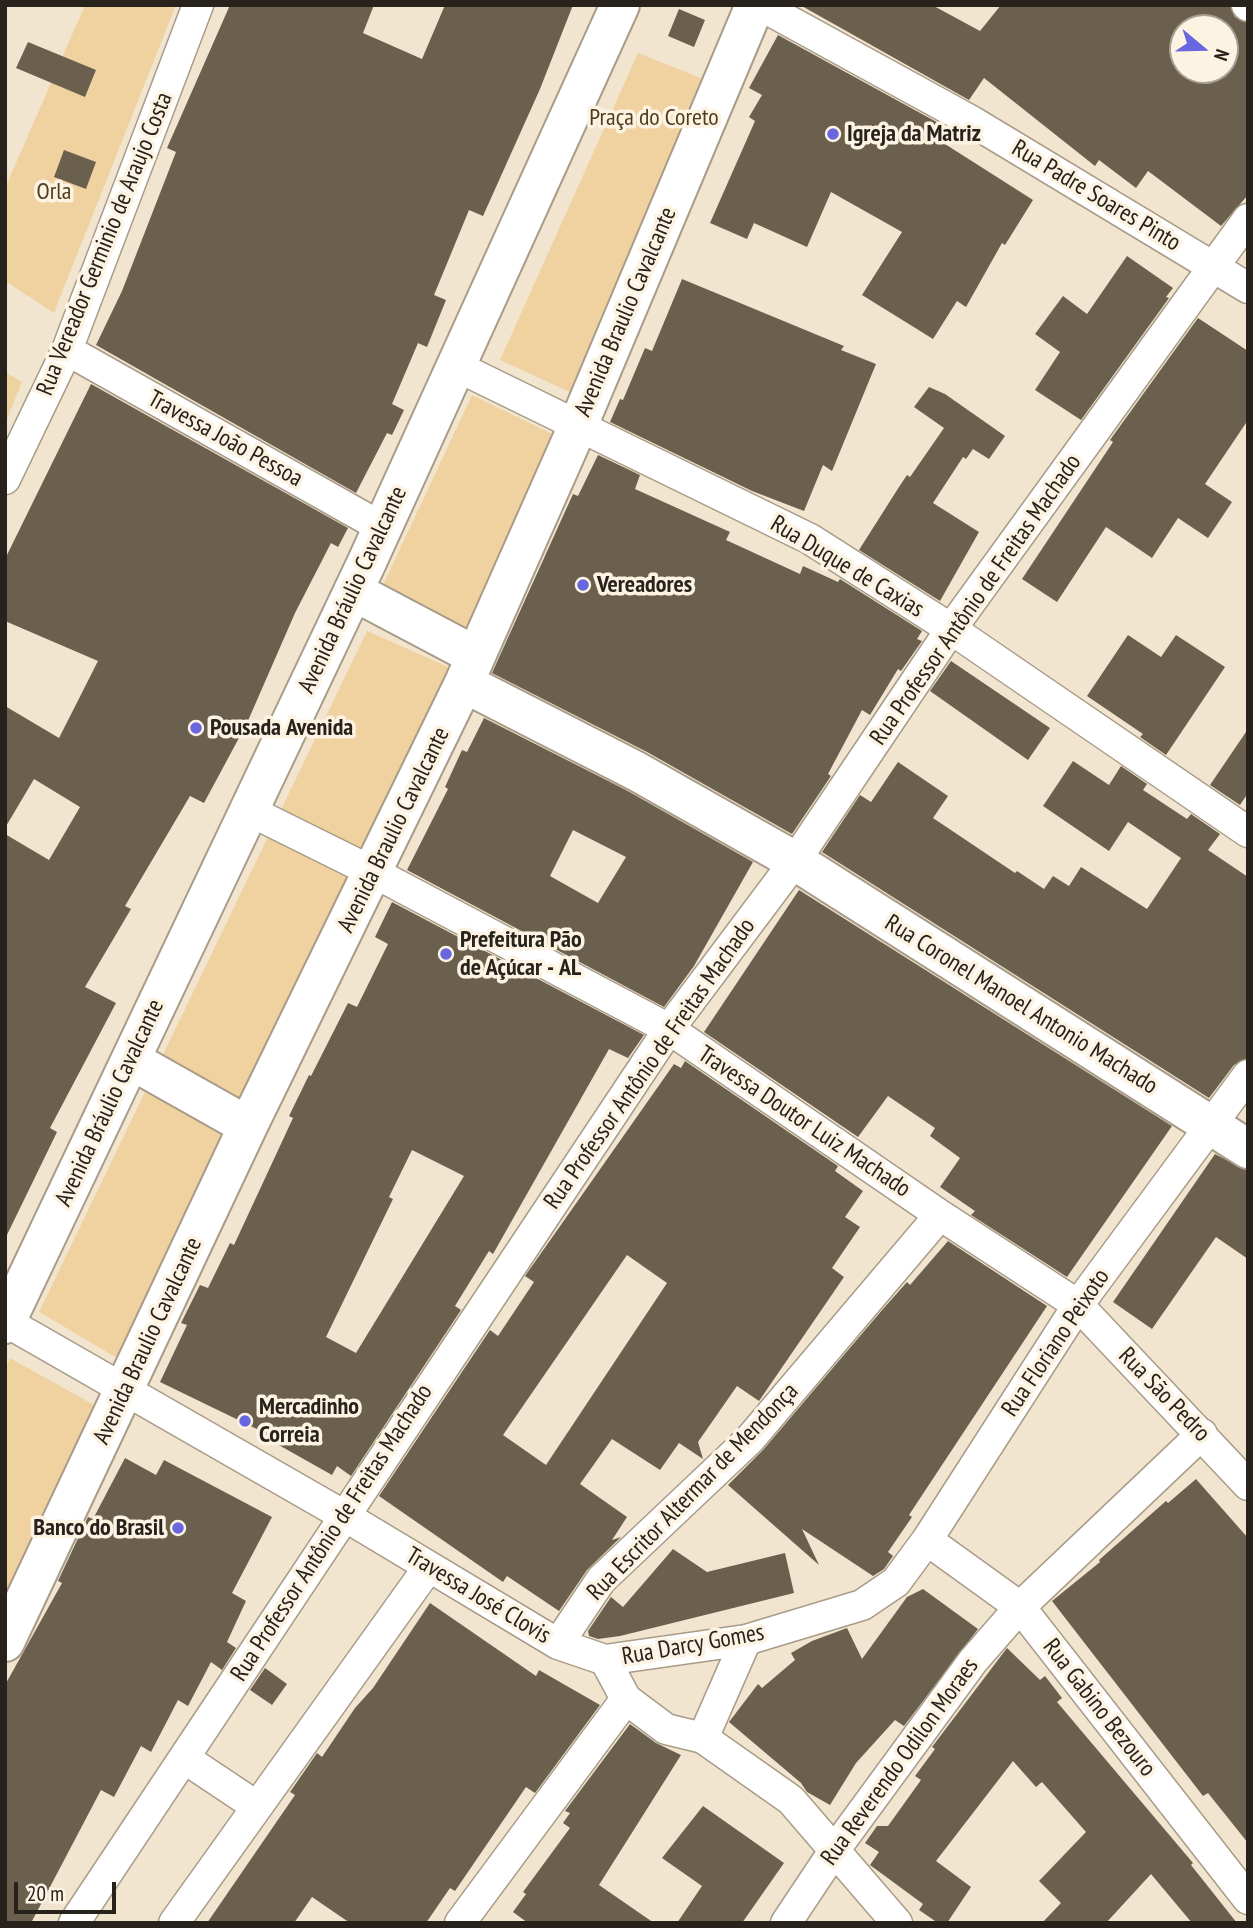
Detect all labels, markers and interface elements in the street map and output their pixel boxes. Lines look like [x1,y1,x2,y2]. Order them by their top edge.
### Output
north arrow [1169,14,1239,84]
text: N [1209,46,1235,64]
street label: Rua Vereador Germinio de Araujo Costa [31,88,179,400]
park label: Praça do Coreto [589,104,719,132]
place label: Igreja da Matriz [847,120,981,148]
marker: Igreja da Matriz [825,126,841,142]
street label: Rua Padre Soares Pinto [1006,134,1186,258]
park label: Orla [37,178,71,206]
street label: Avenida Braulio Cavalcante [569,203,683,421]
street label: Travessa João Pessoa [143,385,307,493]
street label: Rua Professor Antônio de Freitas Machado [864,449,1088,751]
street label: Avenida Bráulio Cavalcante [292,482,414,698]
street label: Rua Duque de Caxias [765,510,929,624]
place label: Vereadores [597,571,692,599]
marker: Vereadores [575,577,591,593]
place label: Pousada Avenida [210,714,353,742]
marker: Pousada Avenida [188,720,204,736]
street label: Avenida Braulio Cavalcante [332,723,456,937]
street label: Rua Coronel Manoel Antonio Machado [879,909,1163,1101]
street label: Rua Professor Antônio de Freitas Machado [538,913,762,1215]
place label: Prefeitura Pão de Açúcar - AL [460,926,582,982]
marker: Prefeitura Pão de Açúcar - AL [438,946,454,962]
street label: Avenida Bráulio Cavalcante [49,995,171,1211]
street label: Travessa Doutor Luiz Machado [692,1040,916,1204]
street label: Avenida Braulio Cavalcante [87,1233,209,1449]
street label: Rua Floriano Peixoto [996,1264,1116,1422]
street label: Rua São Pedro [1112,1342,1216,1448]
street label: Rua Escritor Altermar de Mendonça [582,1377,804,1607]
street label: Rua Professor Antônio de Freitas Machado [225,1379,439,1687]
place label: Mercadinho Correia [259,1393,359,1449]
marker: Mercadinho Correia [237,1413,253,1429]
place label: Banco do Brasil [33,1514,164,1542]
marker: Banco do Brasil [170,1520,186,1536]
street label: Travessa José Clovis [400,1542,556,1650]
street label: Rua Darcy Gomes [620,1618,766,1672]
street label: Rua Gabino Bezouro [1036,1633,1162,1783]
street label: Rua Reverendo Odilon Moraes [815,1653,985,1871]
scale bar [18,1868,119,1912]
text: 20 m [27,1880,64,1907]

